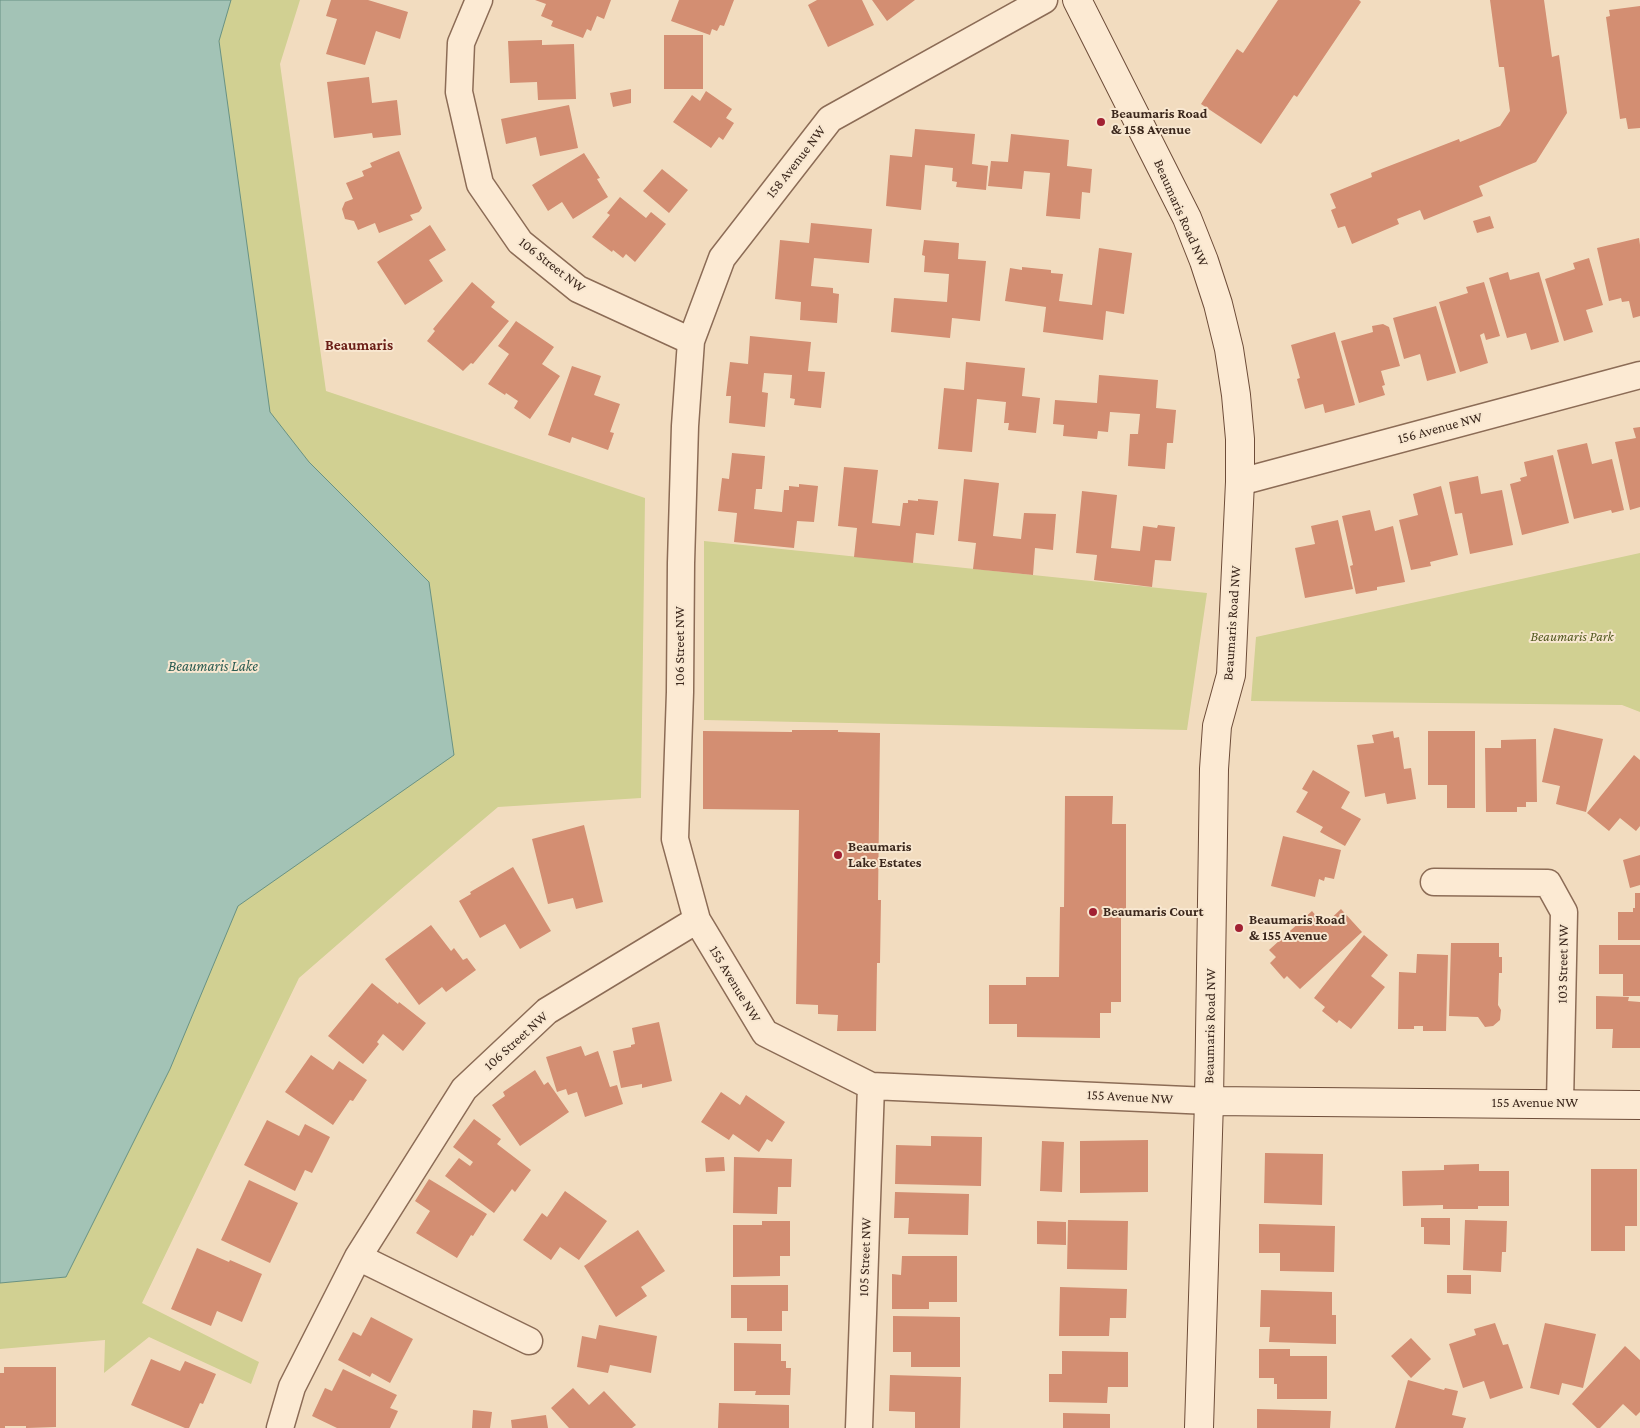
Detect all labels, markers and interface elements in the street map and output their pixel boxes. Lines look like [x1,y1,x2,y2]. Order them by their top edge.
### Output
place label: Beaumaris Road & 158 Avenue [1111,106,1207,138]
marker: Beaumaris Road & 158 Avenue [1095,116,1107,128]
street label: 158 Avenue NW [762,122,830,202]
street label: Beaumaris Road NW [1150,157,1212,269]
street label: 106 Street NW [515,234,589,296]
district label: Beaumaris [325,336,393,354]
street label: 156 Avenue NW [1396,409,1484,447]
street label: Beaumaris Road NW [1220,565,1244,681]
street label: 106 Street NW [672,606,688,686]
park label: Beaumaris Park [1530,629,1614,645]
water label: Beaumaris Lake [168,657,258,675]
place label: Beaumaris Lake Estates [848,839,922,872]
marker: Beaumaris Lake Estates [832,849,844,861]
place label: Beaumaris Court [1103,904,1204,920]
marker: Beaumaris Court [1087,906,1099,918]
place label: Beaumaris Road & 155 Avenue [1249,912,1345,944]
marker: Beaumaris Road & 155 Avenue [1233,922,1245,934]
street label: 103 Street NW [1554,924,1572,1004]
street label: 155 Avenue NW [706,943,764,1025]
street label: Beaumaris Road NW [1201,968,1219,1084]
street label: 106 Street NW [481,1008,551,1074]
street label: 155 Avenue NW [1086,1086,1174,1108]
street label: 155 Avenue NW [1492,1095,1578,1111]
street label: 105 Street NW [855,1217,875,1297]

